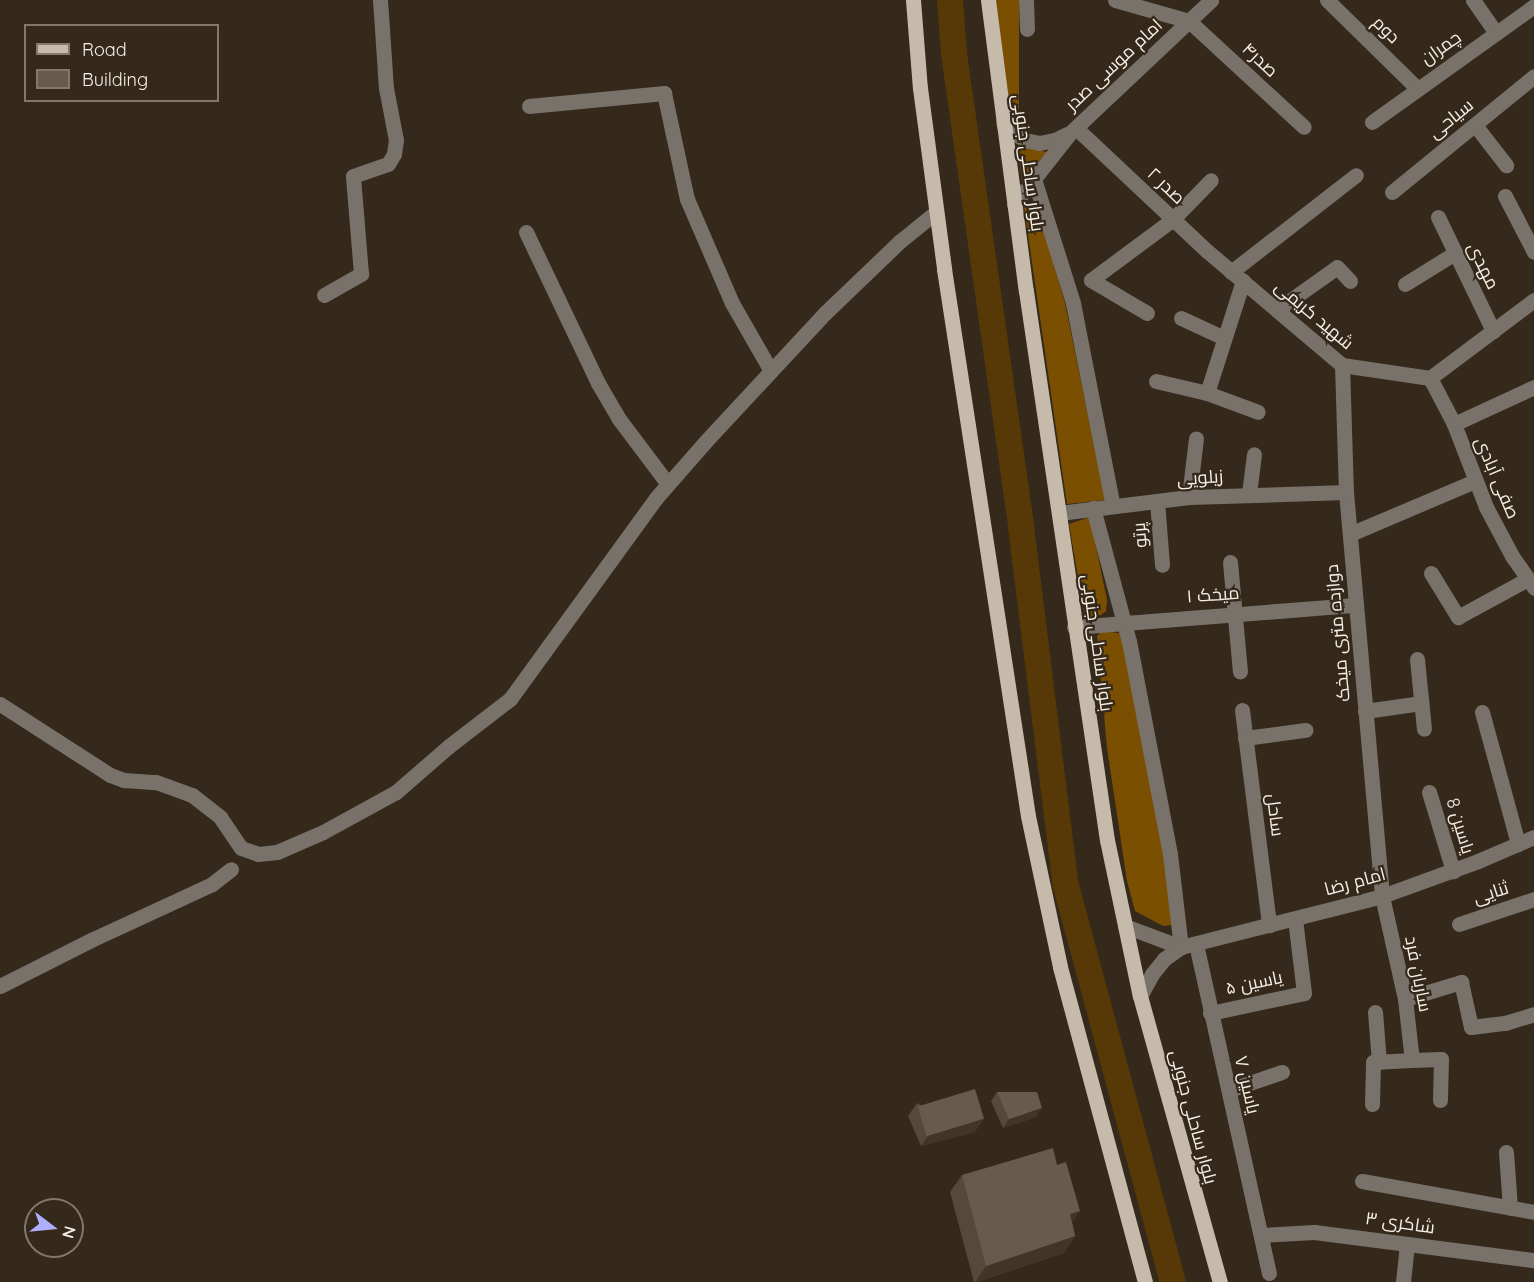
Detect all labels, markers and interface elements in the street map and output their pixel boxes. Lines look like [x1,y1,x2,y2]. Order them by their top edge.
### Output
street label: دوم [1368,12,1404,48]
street label: امام موسی صدر [1061,15,1167,115]
legend [24,24,219,102]
street label: چمران [1417,26,1465,70]
text: Road [82,38,127,61]
street label: صدر۴ [1238,38,1282,82]
text: Building [82,68,148,91]
street label: بلوار ساحلی جنوبی [1008,93,1048,233]
street label: سیاحی [1424,94,1478,144]
street label: صدر ۲ [1143,163,1189,209]
street label: مهدی [1463,239,1503,293]
street label: شهید کریمی [1270,276,1358,354]
street label: صفی آبادی [1470,434,1524,522]
street label: زیلویی [1176,466,1224,490]
street label: پرتو [1128,521,1152,549]
street label: دوازده متری میخک [1321,563,1355,703]
street label: بلوار ساحلی جنوبی [1077,573,1117,713]
street label: میخک ۱ [1186,582,1240,608]
street label: ساحل [1262,792,1288,838]
street label: یاسین 8 [1441,795,1479,857]
street label: امام رضا [1322,863,1388,901]
street label: ثنایی [1470,877,1512,909]
street label: ساربان فرد [1400,934,1436,1014]
street label: یاسین ۵ [1224,966,1284,1000]
street label: بلوار ساحلی جنوبی [1165,1047,1221,1187]
street label: یاسین ۷ [1230,1054,1264,1116]
north arrow [24,1198,84,1258]
street label: شاکری ۳ [1364,1207,1436,1239]
text: N [58,1224,81,1241]

